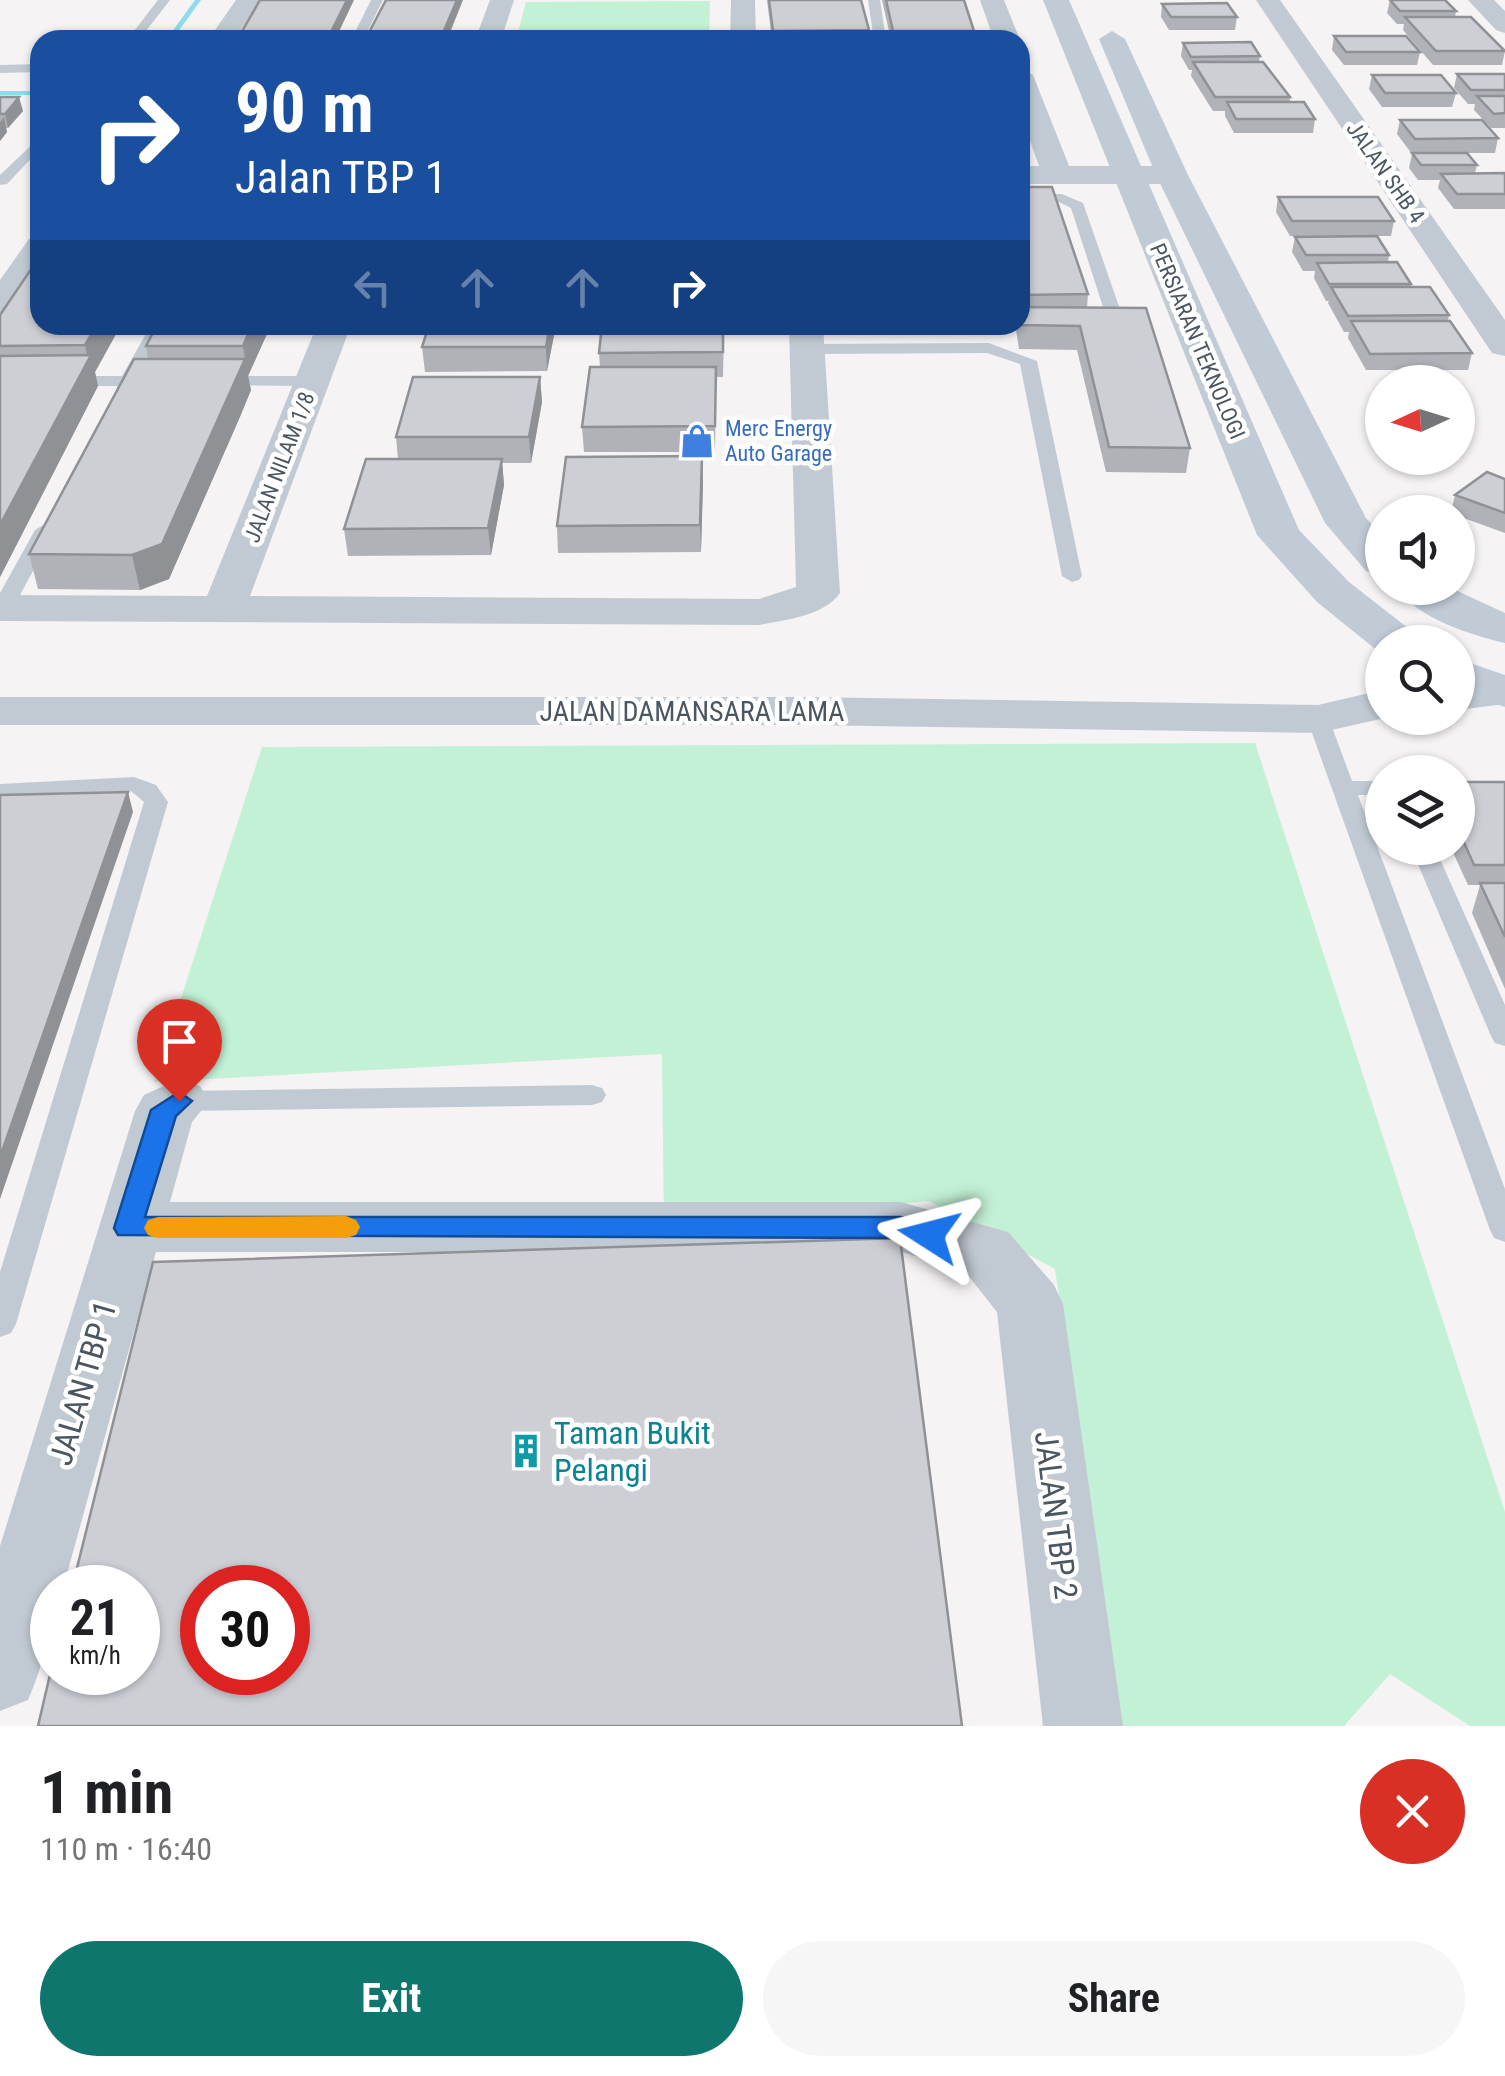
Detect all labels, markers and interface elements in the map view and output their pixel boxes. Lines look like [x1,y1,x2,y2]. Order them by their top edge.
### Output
text: 90 m [235,67,374,149]
icon: right [70,70,200,200]
street label: JALAN SHB 4 [1341,117,1430,228]
text: Jalan TBP 1 [235,151,447,204]
street label: PERSIARAN TEKNOLOGI [1145,240,1250,443]
icon: left [345,260,400,315]
icon: ahead [450,260,505,315]
icon: ahead [555,260,610,315]
icon: right [660,260,715,315]
north arrow [1365,365,1475,475]
map controls [1365,365,1475,865]
street label: JALAN NILAM 1/8 [239,388,320,546]
place label: Merc Energy Auto Garage [725,416,832,466]
shop icon: Merc Energy Auto Garage [678,422,716,460]
button: sound [1365,495,1475,605]
button: search [1365,625,1475,735]
street label: JALAN DAMANSARA LAMA [540,695,844,728]
button: layers [1365,755,1475,865]
pin [137,999,222,1102]
icon: arrive [152,1014,207,1069]
position arrow [877,1183,981,1287]
street label: JALAN TBP 1 [41,1296,125,1470]
place label: Taman Bukit Pelangi [554,1414,711,1489]
street label: JALAN TBP 2 [1027,1429,1085,1601]
building icon: Taman Bukit Pelangi [507,1432,545,1470]
speed limit sign: 30 [180,1565,310,1695]
text: 21 [70,1589,120,1647]
text: km/h [69,1641,121,1670]
text: 1 min [40,1757,173,1828]
button: close [1360,1759,1465,1864]
text: 110 m · 16:40 [40,1830,212,1868]
button: Exit [40,1941,743,2056]
button: Share [763,1941,1465,2056]

